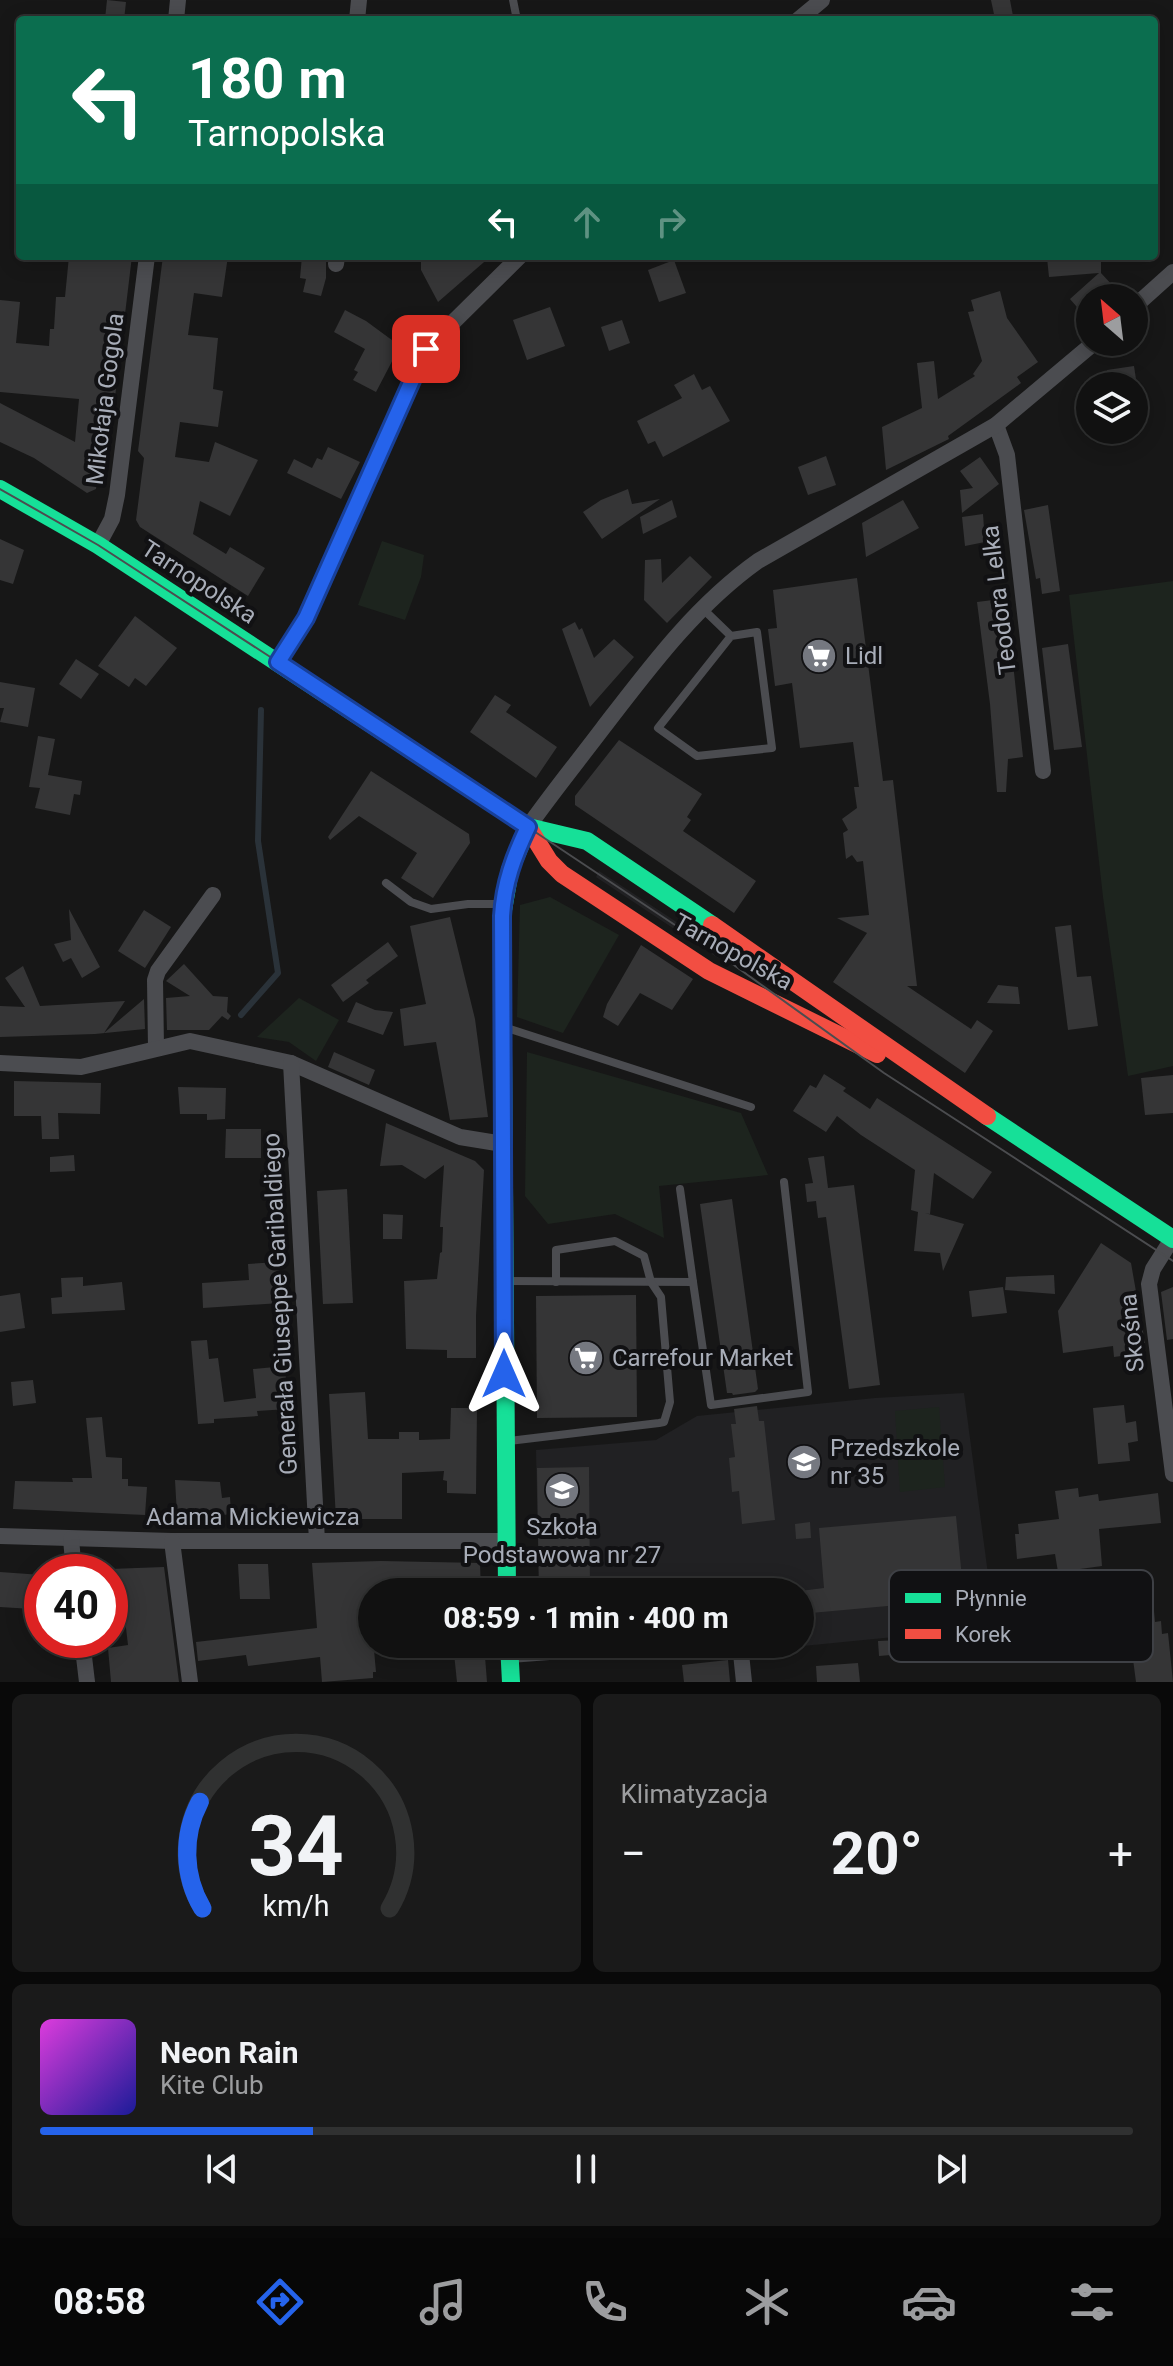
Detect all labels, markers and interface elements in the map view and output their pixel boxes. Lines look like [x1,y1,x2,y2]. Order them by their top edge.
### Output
text: 180 m [188,46,347,112]
icon: left [56,48,160,152]
text: Tarnopolska [188,113,386,155]
icon: left [481,200,525,244]
icon: ahead [565,200,609,244]
icon: right [649,200,693,244]
north arrow [1076,284,1148,356]
map controls [1076,284,1148,444]
street label: Mikołaja Gogola [81,311,129,487]
pin [392,315,460,383]
icon: arrive [404,327,448,371]
button: layers [1076,372,1148,444]
street label: Teodora Lelka [976,524,1022,676]
street label: Tarnopolska [136,534,262,630]
supermarket icon: Lidl [800,637,838,675]
place label: Lidl [845,642,883,670]
street label: Tarnopolska [669,908,797,996]
street label: Generała Giuseppe Garibaldiego [257,1132,303,1476]
street label: Skośna [1114,1292,1150,1374]
position arrow [462,1332,546,1416]
supermarket icon: Carrefour Market [567,1339,605,1377]
place label: Carrefour Market [612,1344,794,1372]
place label: Przedszkole nr 35 [830,1434,960,1490]
school or university icon: Przedszkole nr 35 [785,1443,823,1481]
school or university icon: Szkoła Podstawowa nr 27 [543,1471,581,1509]
street label: Adama Mickiewicza [146,1503,360,1531]
place label: Szkoła Podstawowa nr 27 [463,1513,661,1569]
speed limit sign: 40 [24,1554,128,1658]
legend [889,1570,1153,1662]
text: Płynnie [955,1586,1027,1611]
text: 08:59 · 1 min · 400 m [443,1600,729,1635]
text: Korek [955,1622,1012,1647]
text: Klimatyzacja [621,1779,768,1809]
text: 34 [249,1798,344,1895]
text: 20° [831,1818,923,1889]
text: − [621,1828,646,1880]
text: + [1108,1828,1133,1880]
text: km/h [263,1889,330,1923]
text: Neon Rain [160,2035,299,2070]
text: Kite Club [160,2070,264,2100]
icon: previous [200,2147,244,2191]
icon: pause [564,2147,608,2191]
icon: next [929,2147,973,2191]
icon: directions [252,2274,308,2330]
icon: music [415,2274,471,2330]
icon: phone [577,2274,633,2330]
icon: climate [739,2274,795,2330]
icon: car [901,2274,957,2330]
icon: filters [1064,2274,1120,2330]
text: 08:58 [53,2281,146,2323]

